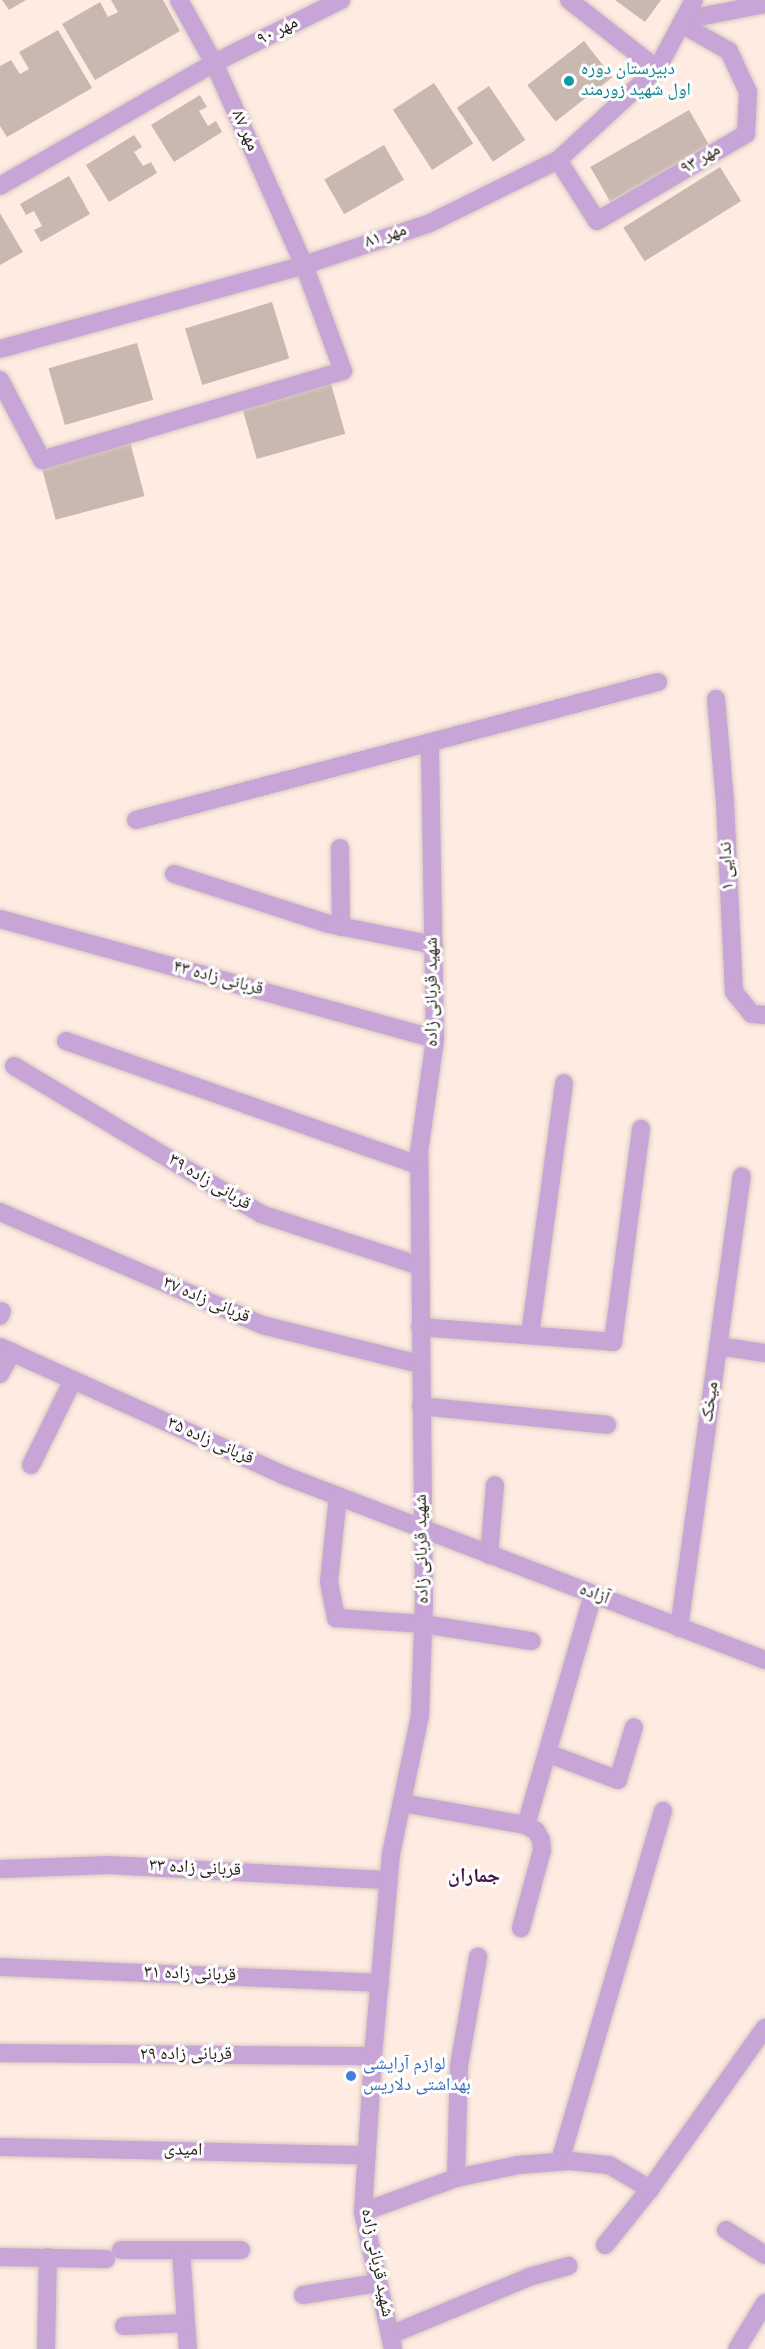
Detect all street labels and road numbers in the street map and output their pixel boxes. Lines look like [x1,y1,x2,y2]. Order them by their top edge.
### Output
street label: مهر ۹۰ [254,13,302,51]
street label: مهر ۸۷ [225,107,263,155]
street label: مهر ۹۳ [677,140,725,180]
street label: مهر ۸۱ [362,220,410,254]
street label: ندایی ۱ [716,841,740,891]
street label: شهید قربانی زاده [422,937,444,1047]
street label: قربانی زاده ۴۳ [171,957,265,1001]
street label: قربانی زاده ۳۹ [164,1150,254,1216]
street label: قربانی زاده ۳۷ [159,1273,253,1329]
street label: میخک [697,1380,725,1424]
street label: قربانی زاده ۳۵ [163,1413,257,1471]
street label: شهید قربانی زاده [411,1494,435,1604]
street label: آزاده [576,1579,612,1611]
street label: قربانی زاده ۳۳ [148,1856,242,1882]
street label: قربانی زاده ۳۱ [143,1963,237,1987]
street label: قربانی زاده ۲۹ [140,2044,232,2066]
street label: امیدی [164,2140,202,2162]
street label: شهید قربانی زاده [355,2207,397,2319]

